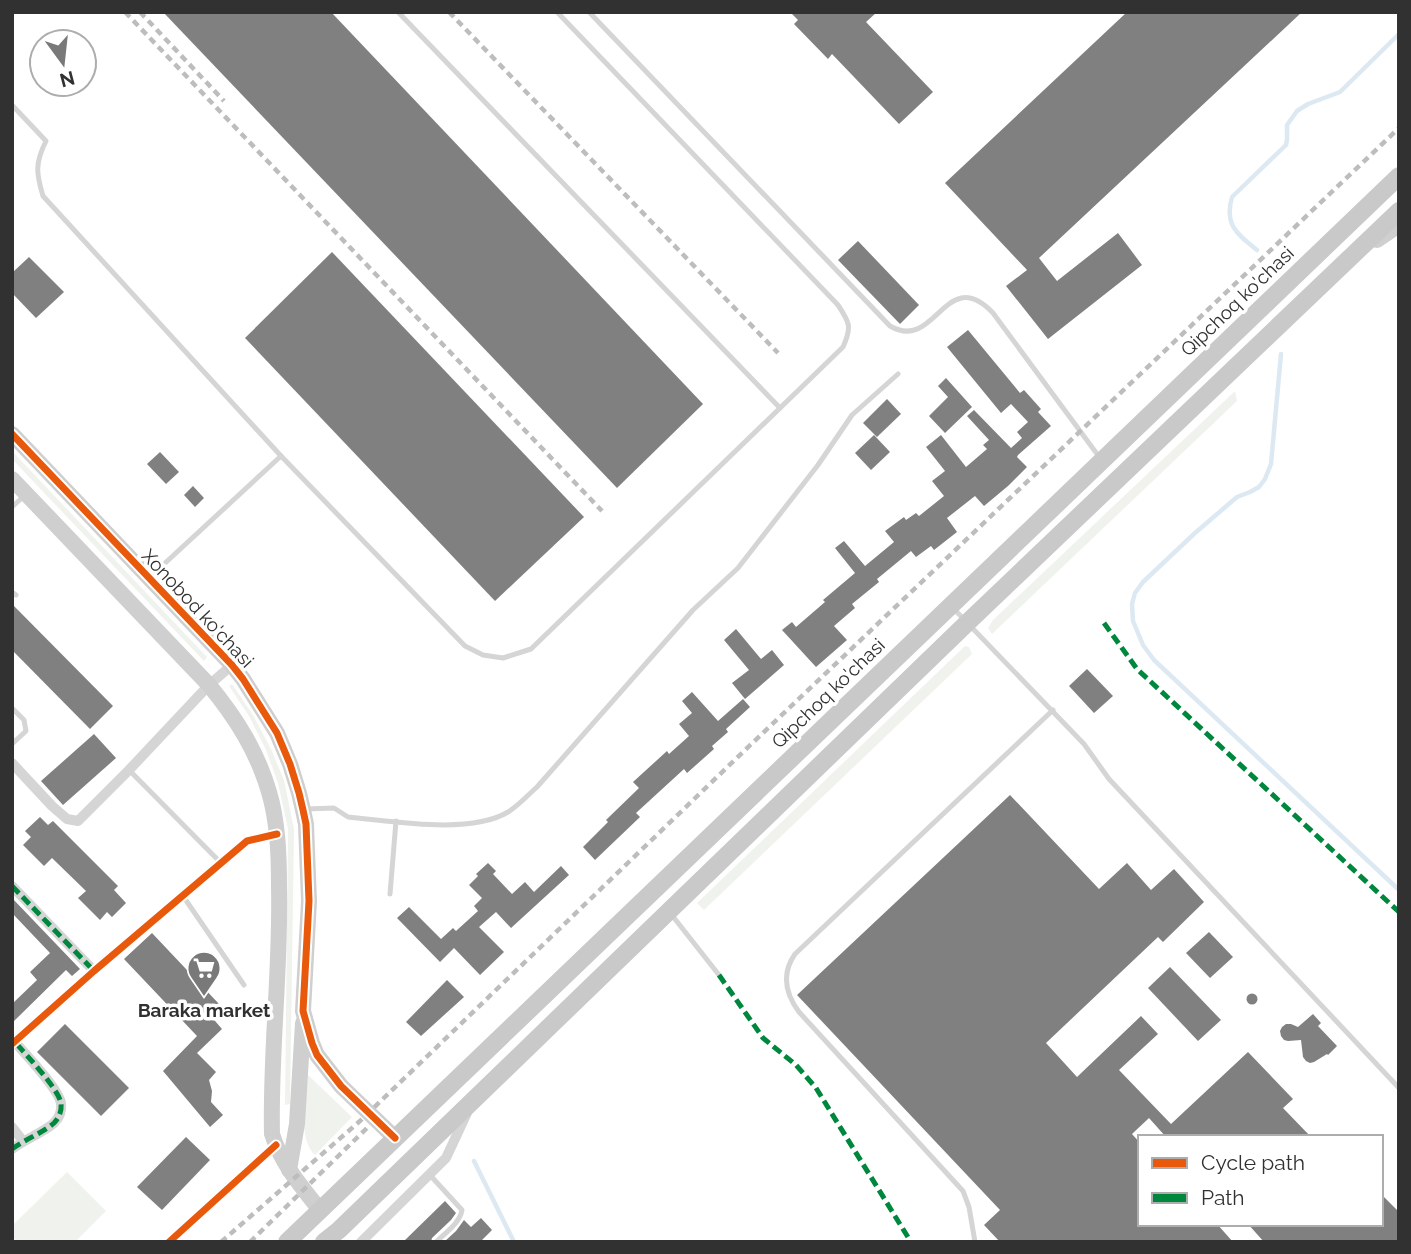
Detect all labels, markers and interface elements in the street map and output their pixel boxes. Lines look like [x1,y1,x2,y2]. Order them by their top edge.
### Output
north arrow [28,28,98,98]
text: N [58,67,77,92]
street label: Qipchoq ko'chasi [1176,242,1298,360]
street label: Xonobod ko'chasi [138,544,258,672]
street label: Qipchoq ko'chasi [767,634,889,752]
supermarket icon: Baraka market [185,949,223,998]
place label: Baraka market [138,999,271,1021]
legend [1138,1135,1383,1226]
text: Cycle path [1201,1150,1305,1175]
text: Path [1201,1185,1245,1210]

